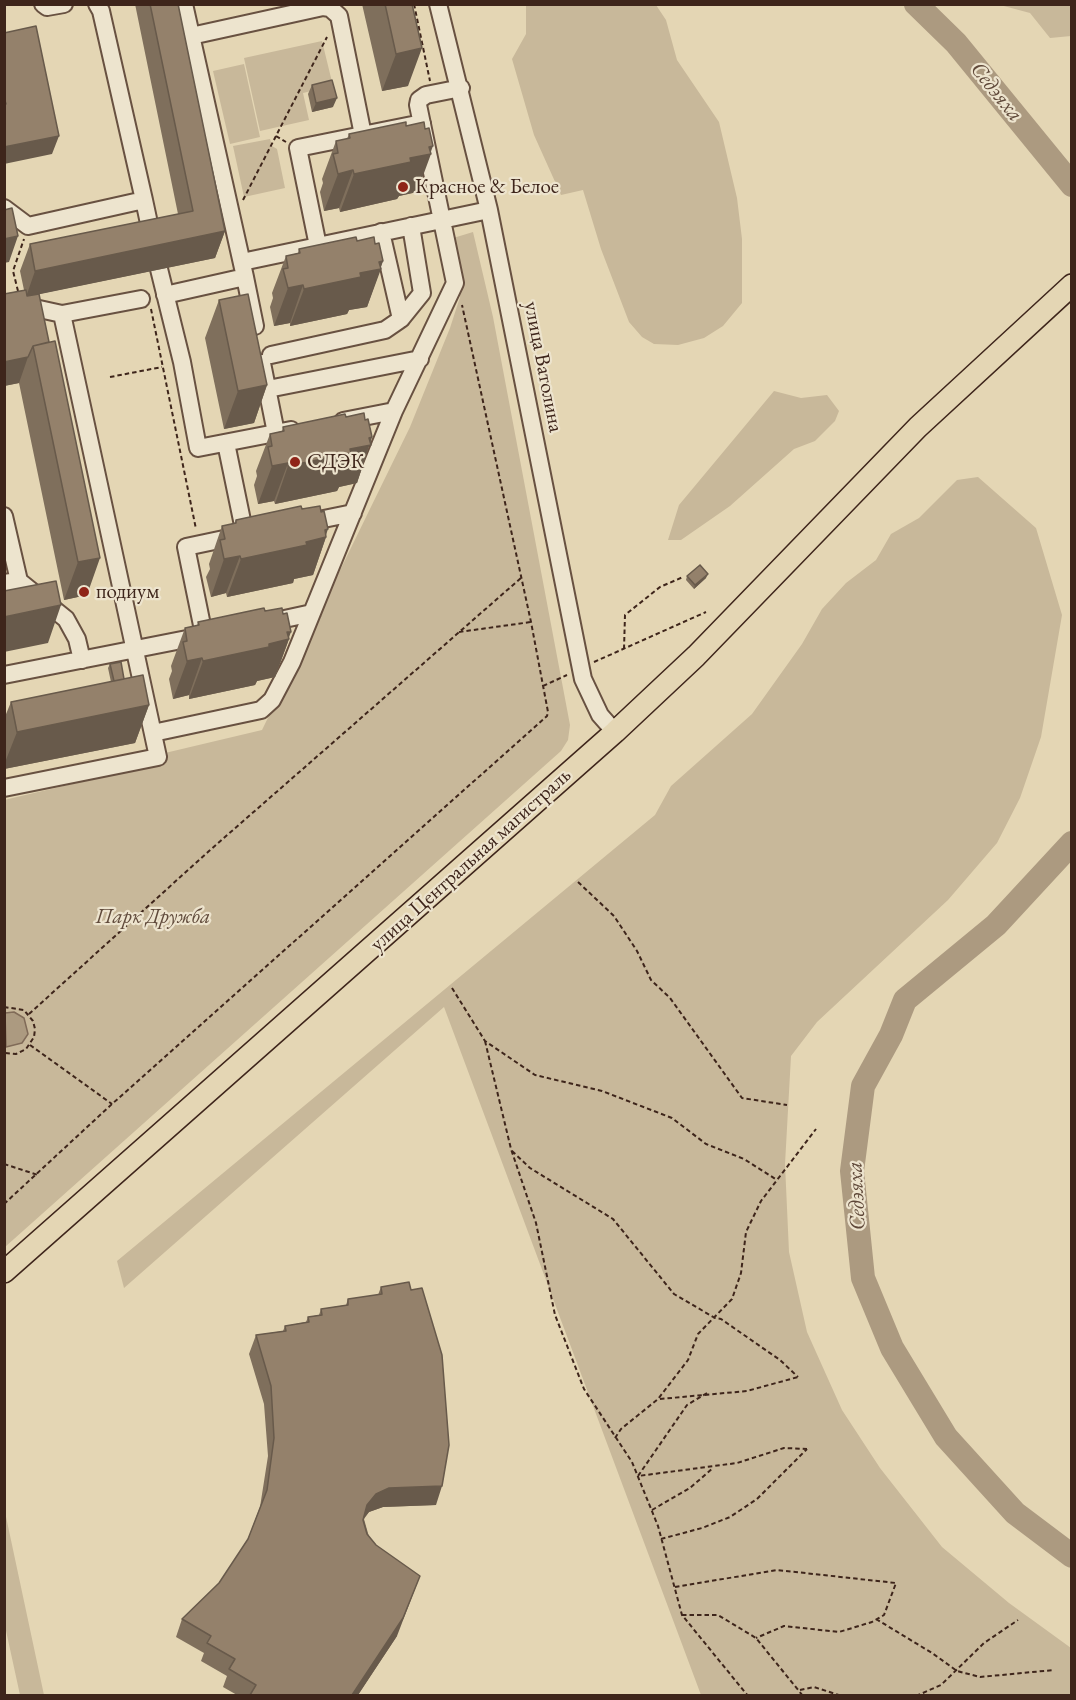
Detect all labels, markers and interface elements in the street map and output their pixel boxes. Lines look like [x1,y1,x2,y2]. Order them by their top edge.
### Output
water label: Седэяха [964,57,1028,127]
place label: Красное & Белое [415,174,559,200]
marker: Красное & Белое [396,180,410,194]
street label: улица Ватолина [518,299,568,435]
place label: СДЭК [307,449,364,475]
marker: СДЭК [288,455,302,469]
place label: подиум [96,579,159,605]
marker: подиум [77,585,91,599]
street label: улица Центральная магистраль [365,763,577,957]
park label: Парк Дружба [96,904,210,930]
water label: Седэяха [842,1161,872,1231]

